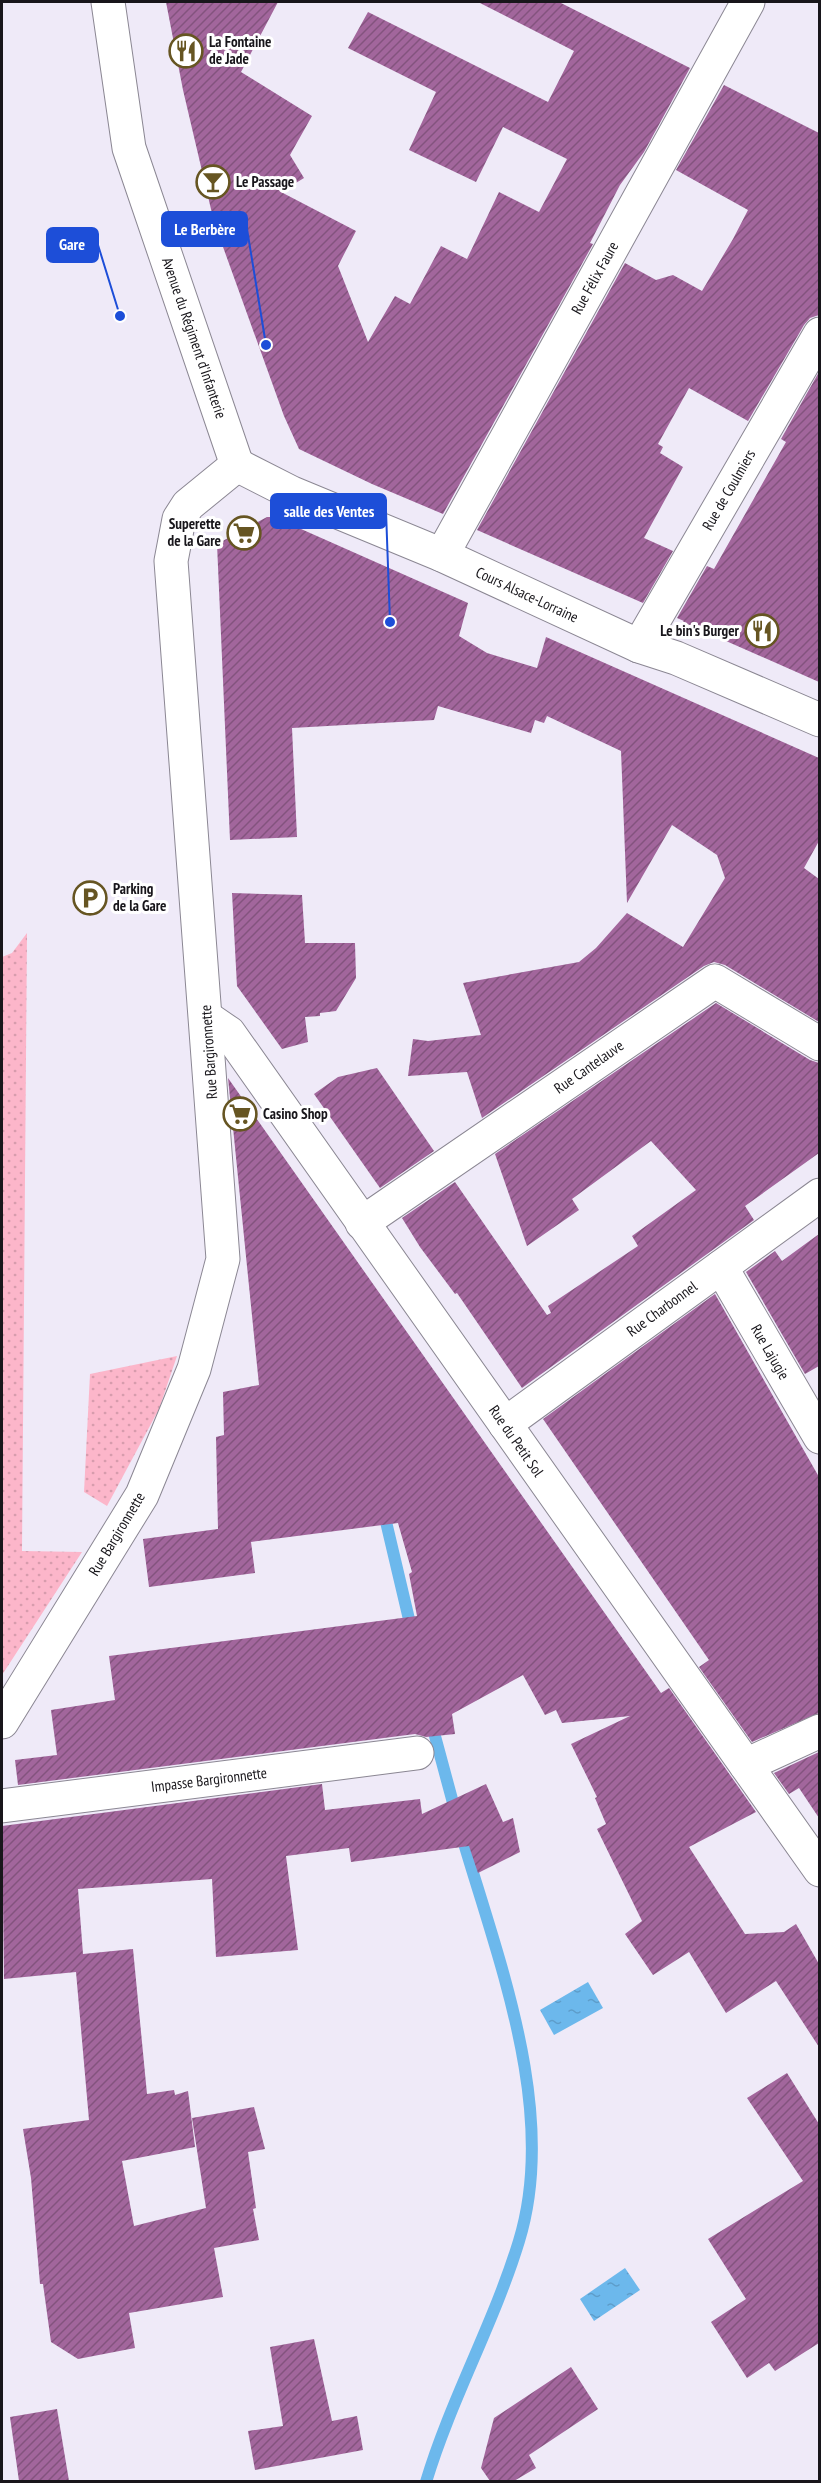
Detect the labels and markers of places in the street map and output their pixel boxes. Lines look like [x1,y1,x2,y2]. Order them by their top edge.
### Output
place label: La Fontaine de Jade [209,32,271,68]
restaurant icon: La Fontaine de Jade [168,33,204,69]
bar icon: Le Passage [195,164,231,200]
place label: Le Passage [236,172,294,191]
callout: Le Berbère [162,212,247,246]
callout: Gare [47,228,98,262]
callout: salle des Ventes [271,494,386,528]
place label: Superette de la Gare [168,514,221,550]
supermarket icon: Superette de la Gare [226,515,262,551]
restaurant icon: Le bin's Burger [744,613,780,649]
place label: Le bin's Burger [660,621,740,640]
place label: Parking de la Gare [113,879,166,915]
parking icon: Parking de la Gare [72,880,108,916]
supermarket icon: Casino Shop [222,1096,258,1132]
place label: Casino Shop [263,1104,328,1123]

